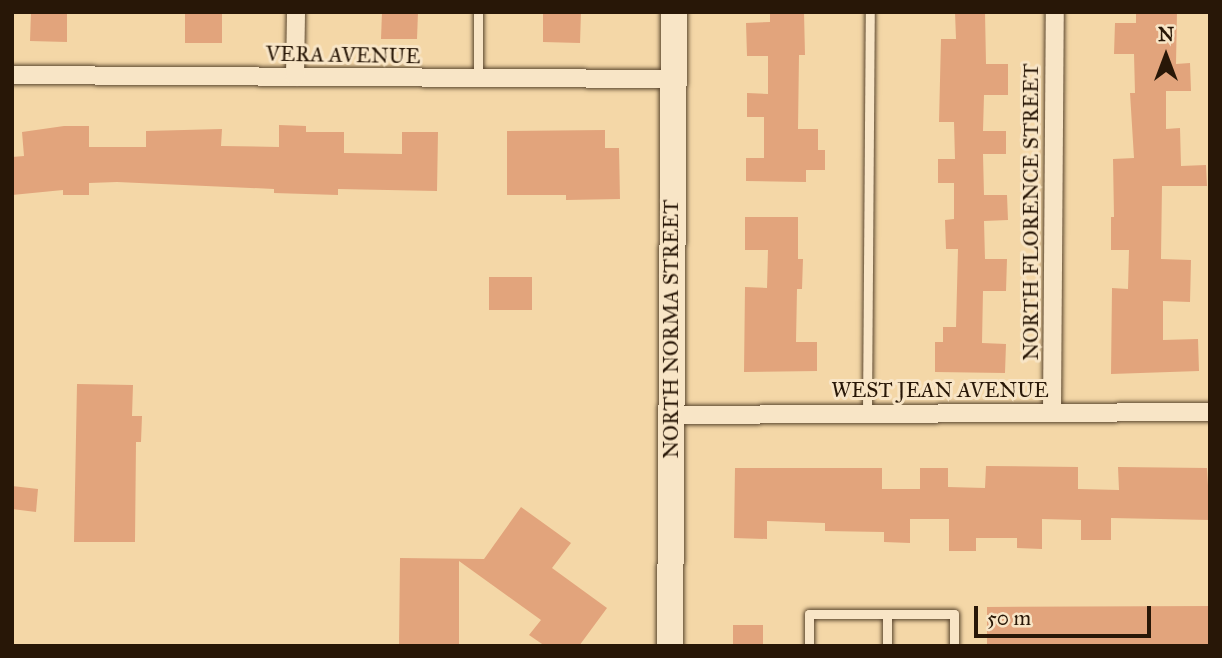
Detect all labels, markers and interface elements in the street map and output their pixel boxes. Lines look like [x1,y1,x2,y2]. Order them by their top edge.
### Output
north arrow [1131,21,1201,91]
text: N [1158,23,1174,46]
street label: VERA AVENUE [265,41,421,69]
street label: NORTH FLORENCE STREET [1018,63,1044,361]
street label: NORTH NORMA STREET [658,199,684,459]
street label: WEST JEAN AVENUE [831,377,1049,403]
scale bar [977,592,1154,636]
text: 50 m [987,605,1031,631]

